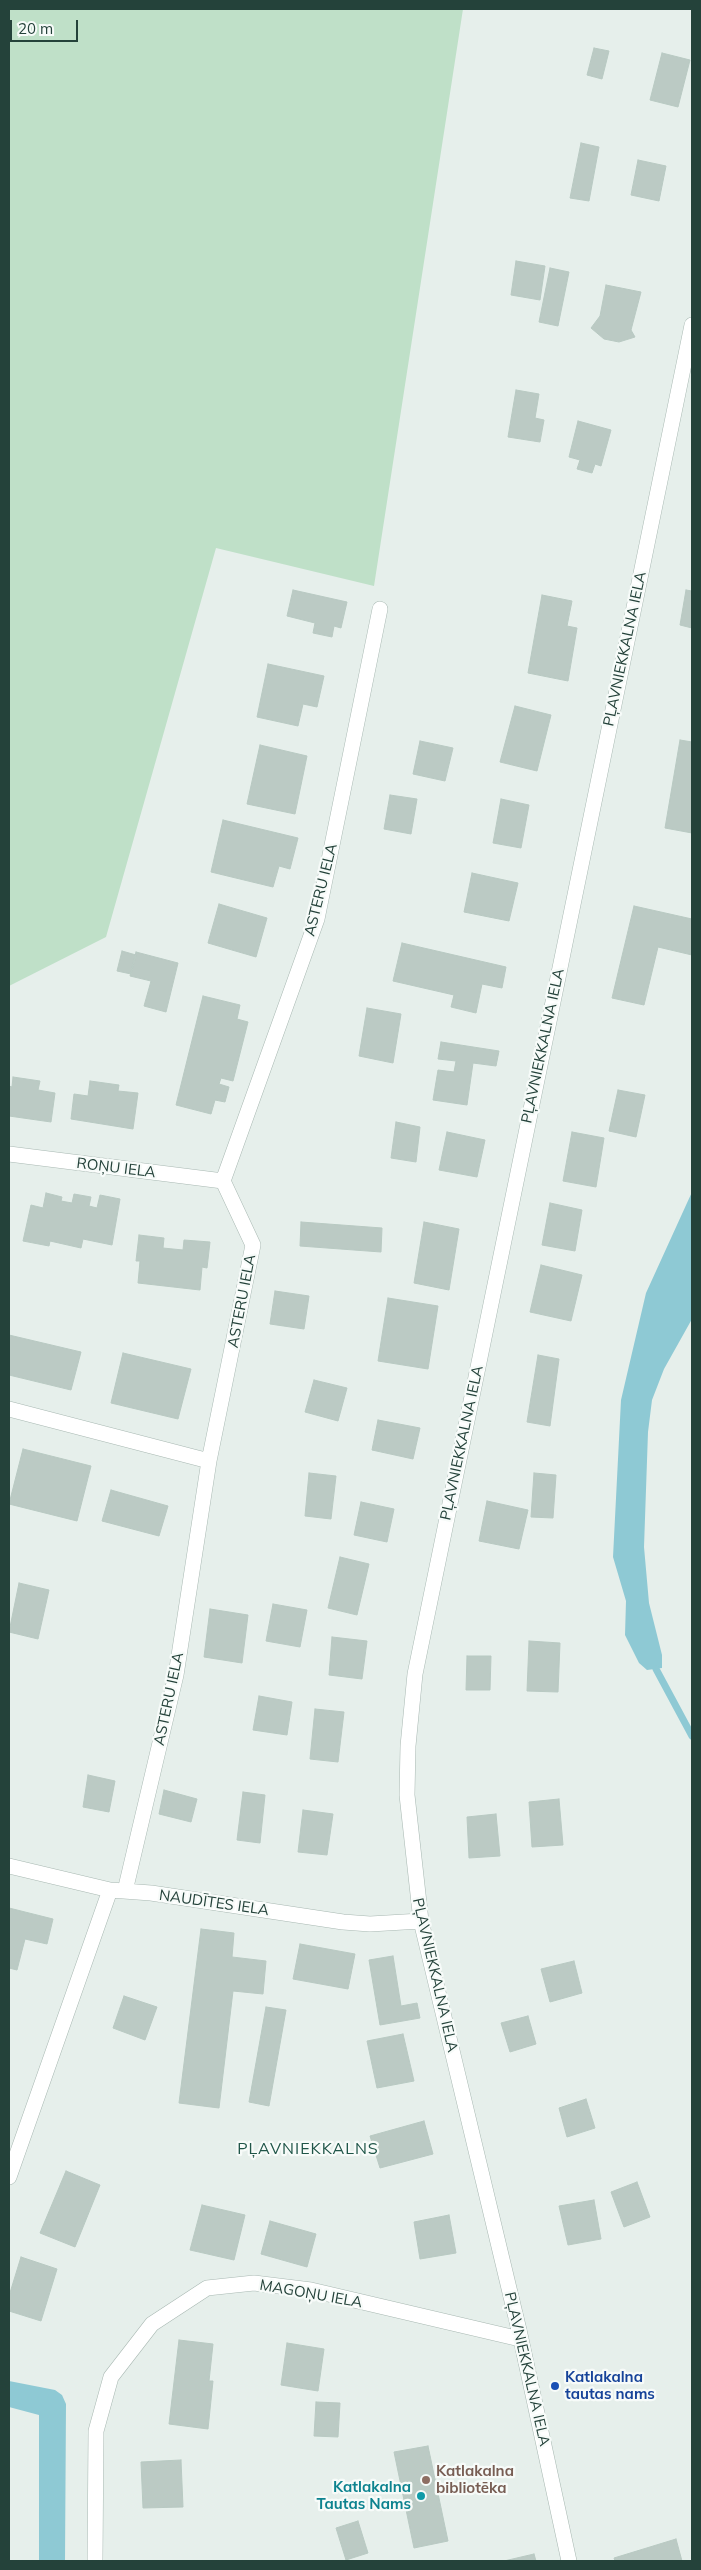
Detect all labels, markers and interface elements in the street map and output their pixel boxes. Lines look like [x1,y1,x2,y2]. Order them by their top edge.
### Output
scale bar [12,10,80,42]
text: 20 m [18,19,53,38]
street label: PĻAVNIEKKALNA IELA [600,570,650,728]
street label: ASTERU IELA [301,842,341,938]
street label: PĻAVNIEKKALNA IELA [518,967,568,1125]
street label: ROŅU IELA [75,1154,157,1182]
street label: ASTERU IELA [224,1253,260,1349]
street label: PĻAVNIEKKALNA IELA [437,1364,487,1522]
street label: ASTERU IELA [150,1651,188,1747]
street label: NAUDĪTES IELA [158,1886,270,1920]
street label: PĻAVNIEKKALNA IELA [408,1896,462,2054]
district label: PĻAVNIEKKALNS [236,2139,380,2159]
street label: MAGOŅU IELA [258,2276,364,2312]
street label: PĻAVNIEKKALNA IELA [500,2290,554,2448]
place label: Katlakalna tautas nams [565,2368,655,2403]
marker: Katlakalna tautas nams [549,2380,561,2392]
place label: Katlakalna bibliotēka [436,2462,514,2497]
marker: Katlakalna bibliotēka [420,2474,432,2486]
place label: Katlakalna Tautas Nams [316,2478,411,2513]
marker: Katlakalna Tautas Nams [415,2490,427,2502]

